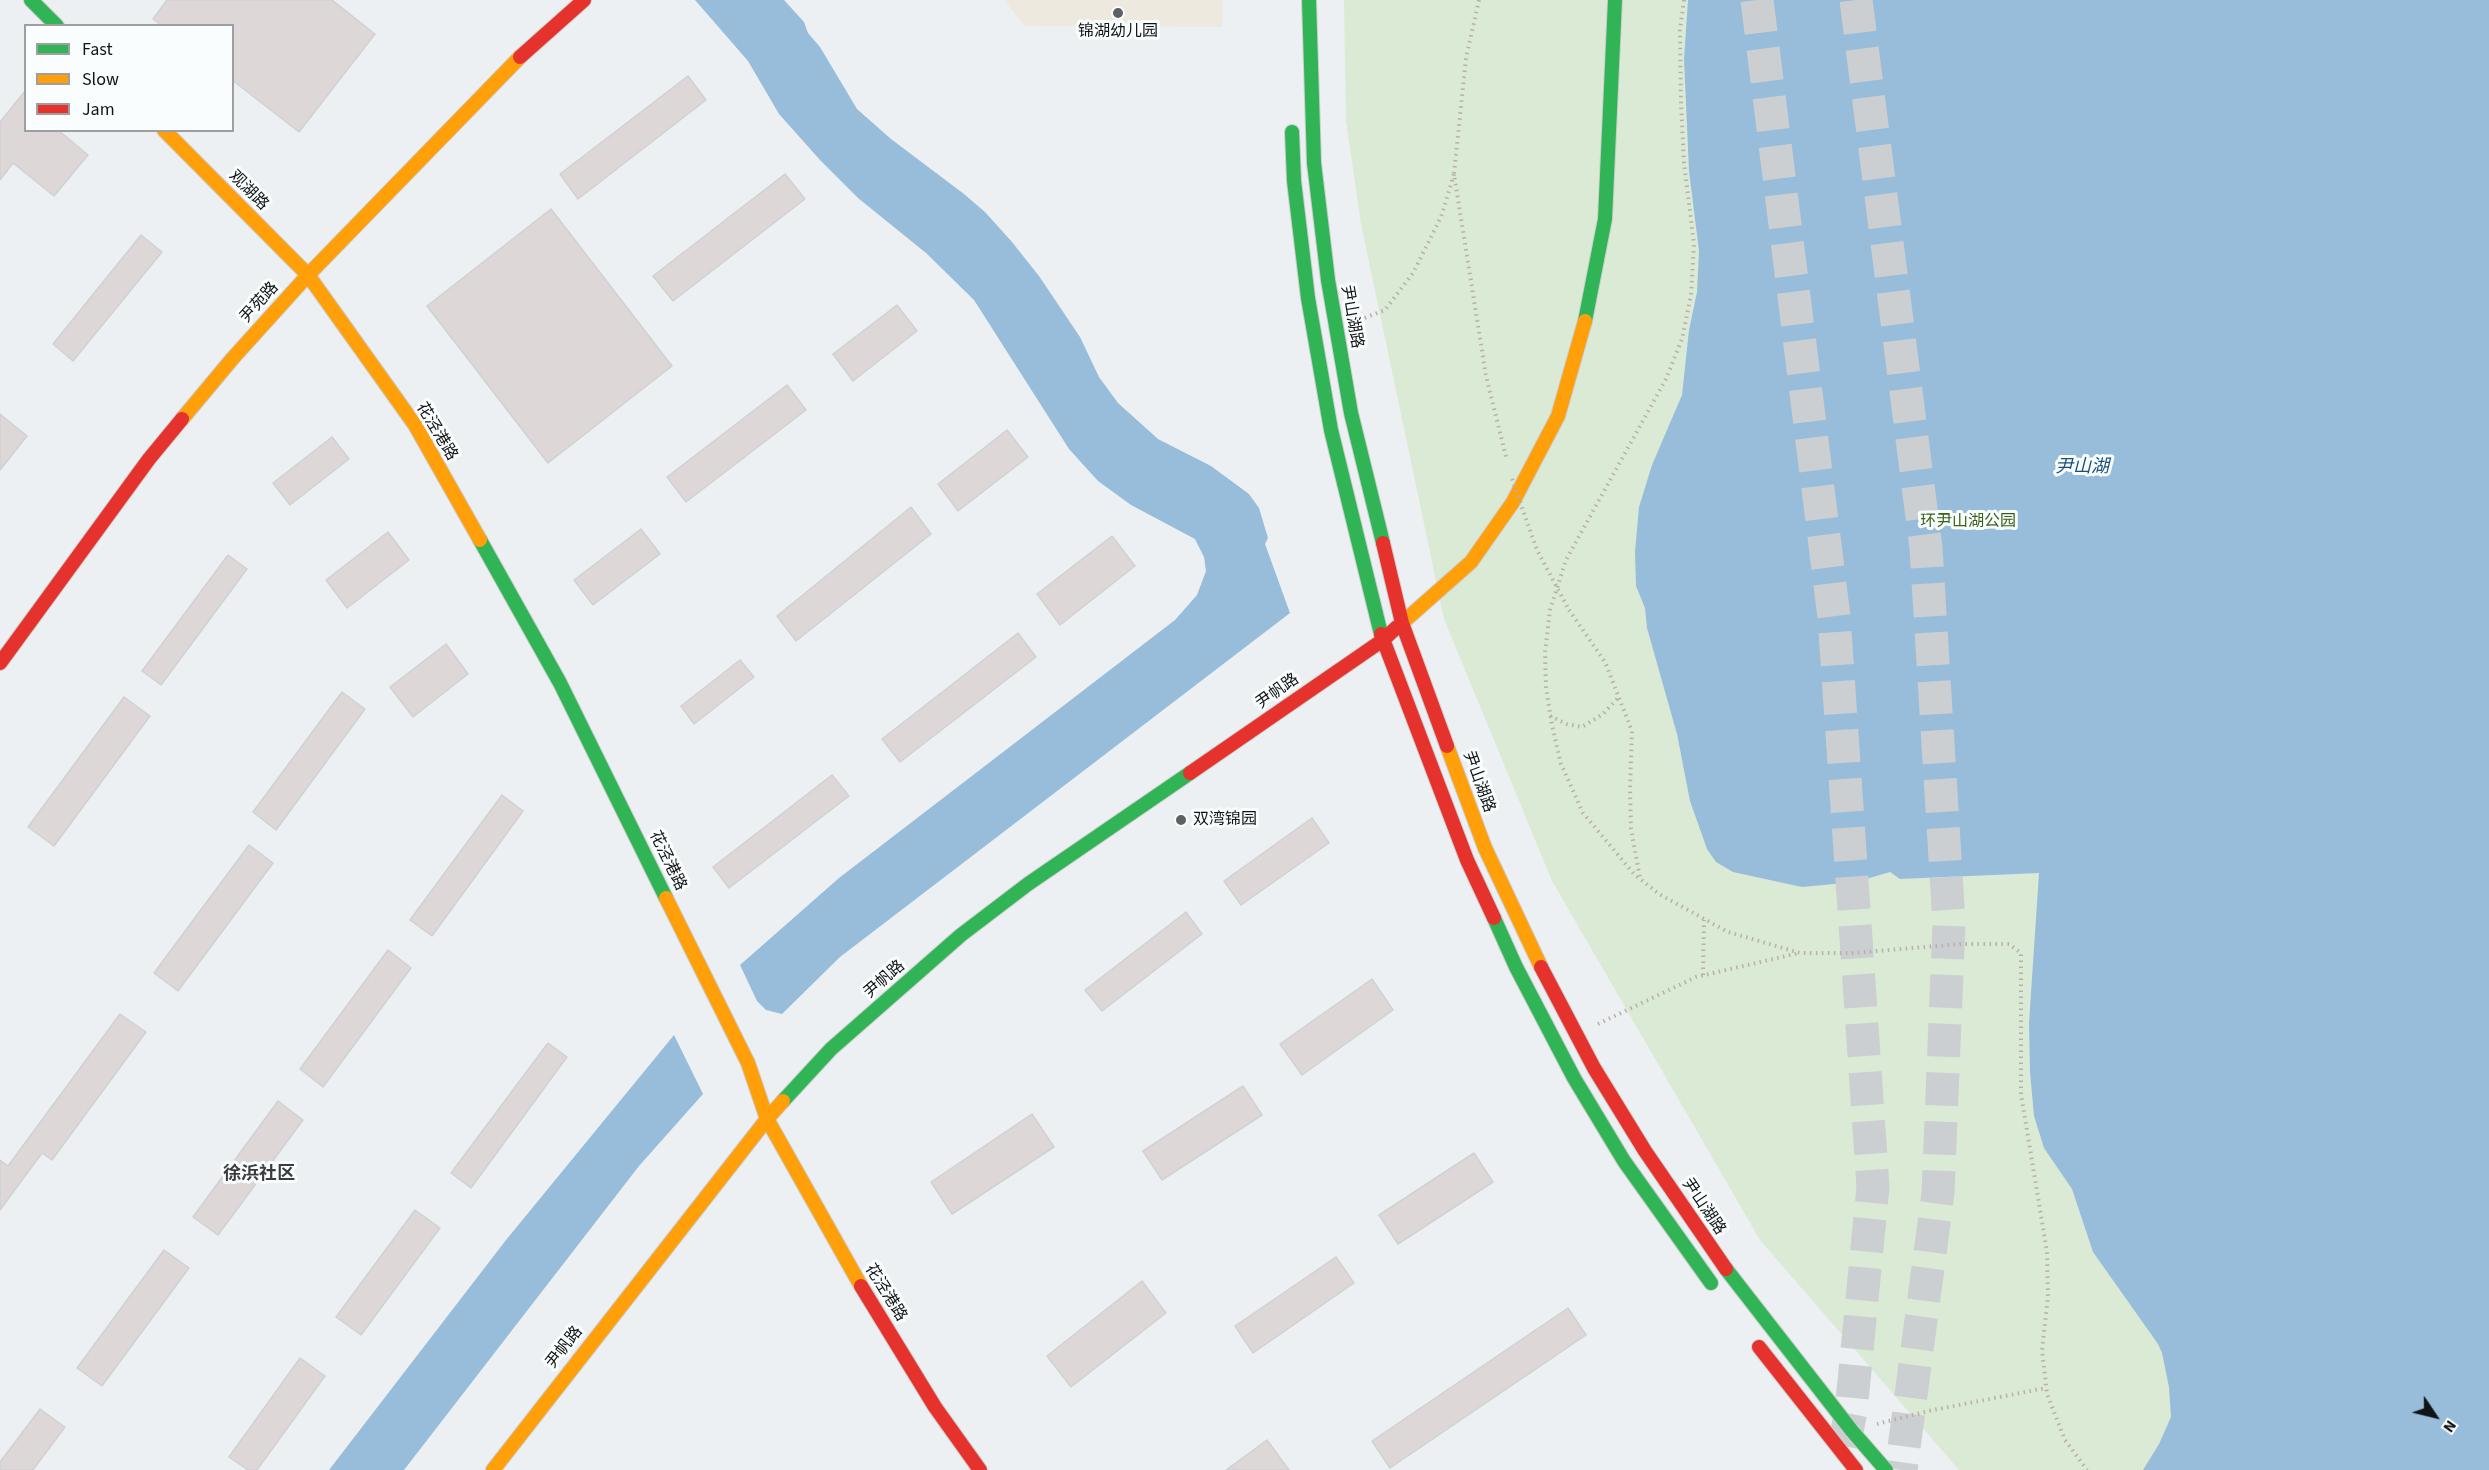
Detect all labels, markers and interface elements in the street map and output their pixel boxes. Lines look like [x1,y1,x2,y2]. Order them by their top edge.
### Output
marker: 锦湖幼儿园 [1111,6,1125,20]
place label: 锦湖幼儿园 [1078,22,1158,42]
legend [24,24,234,132]
text: Fast [82,37,113,62]
text: Slow [82,67,119,92]
text: Jam [82,97,115,122]
street label: 观湖路 [224,167,272,215]
street label: 尹苑路 [237,279,283,327]
street label: 尹山湖路 [1336,284,1366,350]
street label: 花泾港路 [411,400,461,464]
water label: 尹山湖 [2055,457,2109,479]
park label: 环尹山湖公园 [1920,512,2016,532]
street label: 尹帆路 [1253,670,1303,714]
street label: 尹山湖路 [1458,749,1498,815]
place label: 双湾锦园 [1193,810,1257,830]
marker: 双湾锦园 [1174,813,1188,827]
street label: 花泾港路 [644,828,690,894]
street label: 尹帆路 [861,957,909,1003]
district label: 徐浜社区 [223,1164,295,1186]
street label: 尹山湖路 [1677,1175,1729,1239]
street label: 花泾港路 [860,1261,910,1325]
street label: 尹帆路 [543,1323,587,1373]
north arrow [2405,1386,2465,1446]
text: N [2438,1416,2462,1437]

